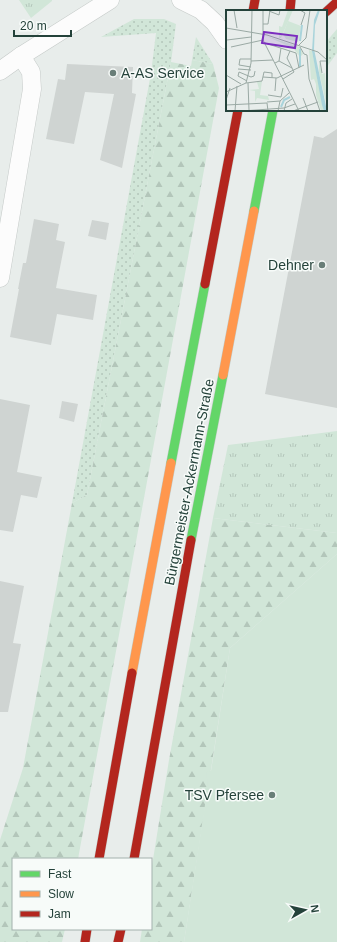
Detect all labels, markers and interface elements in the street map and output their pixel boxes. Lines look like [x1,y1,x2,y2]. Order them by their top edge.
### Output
inset map [226,10,327,111]
scale bar [14,12,71,38]
text: 20 m [20,19,47,33]
place label: A-AS Service [121,65,204,81]
marker: A-AS Service [108,68,118,78]
place label: Dehner [268,257,314,273]
marker: Dehner [317,260,327,270]
street label: Bürgermeister-Ackermann-Straße [161,377,217,587]
place label: TSV Pfersee [185,787,264,803]
marker: TSV Pfersee [267,790,277,800]
legend [12,858,152,930]
text: Fast [48,867,72,881]
text: Slow [48,887,74,901]
north arrow [285,890,325,930]
text: N [308,904,321,913]
text: Jam [48,907,71,921]

